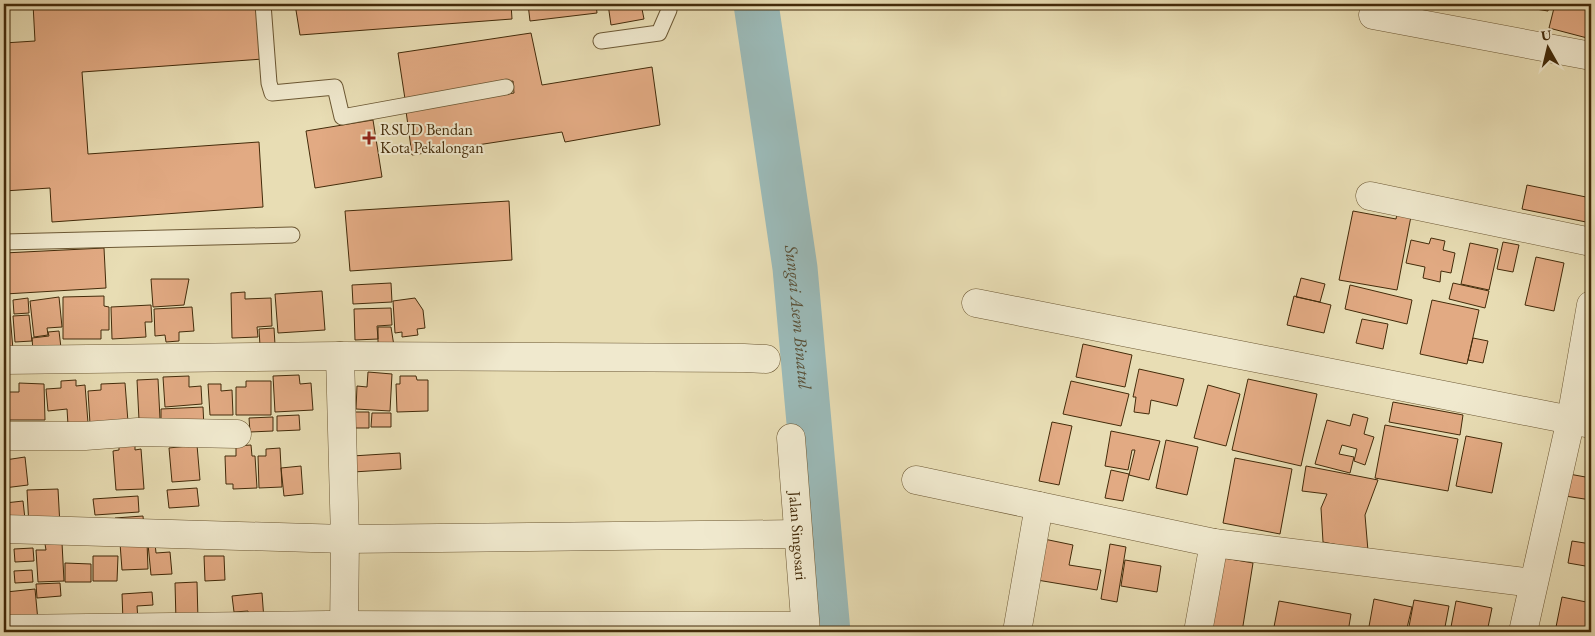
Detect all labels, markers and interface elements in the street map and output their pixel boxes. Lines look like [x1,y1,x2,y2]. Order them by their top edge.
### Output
north arrow [1522,22,1572,72]
text: U [1540,25,1553,45]
place label: RSUD Bendan Kota Pekalongan [380,119,484,158]
marker: RSUD Bendan Kota Pekalongan [362,131,376,145]
water label: Sungai Asem Binatul [780,242,818,391]
street label: Jalan Singosari [784,488,812,581]

